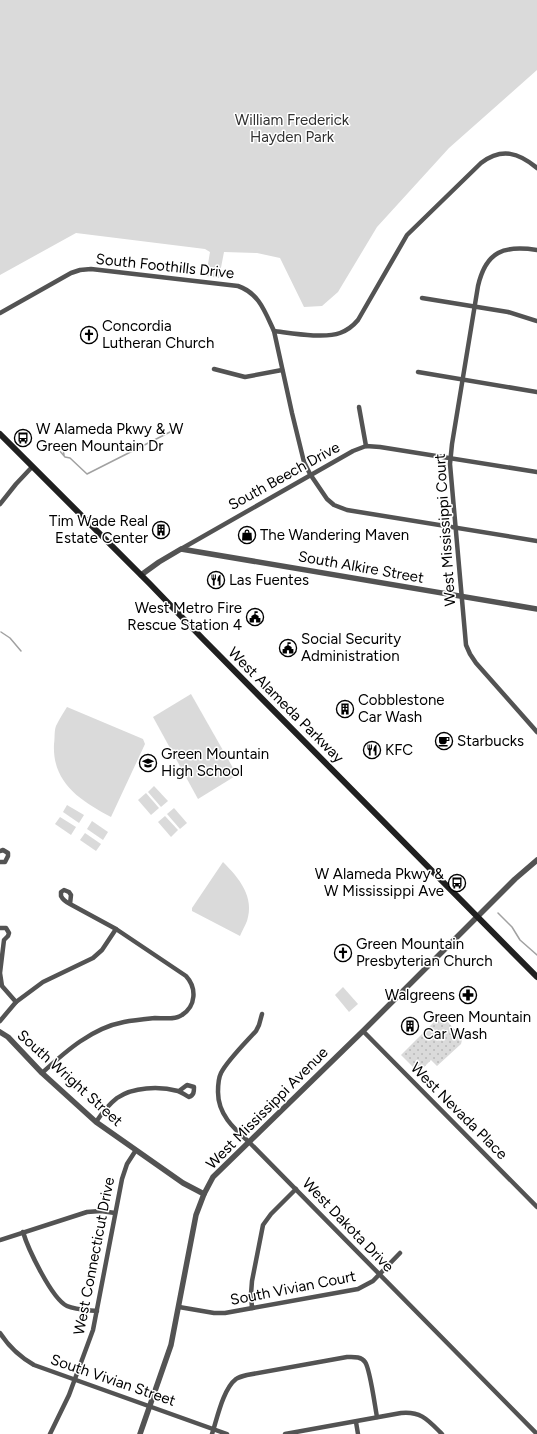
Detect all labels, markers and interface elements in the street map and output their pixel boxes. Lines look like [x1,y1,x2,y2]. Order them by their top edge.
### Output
park label: William Frederick Hayden Park [235,111,350,146]
street label: South Foothills Drive [95,250,235,282]
place label: Concordia Lutheran Church [102,317,214,352]
church icon: Concordia Lutheran Church [79,325,99,345]
place label: W Alameda Pkwy & W Green Mountain Dr [36,420,184,455]
bus stop icon: W Alameda Pkwy & W Green Mountain Dr [13,428,33,448]
street label: South Beech Drive [225,438,343,514]
street label: West Mississippi Court [431,453,459,607]
place label: Tim Wade Real Estate Center [49,512,148,547]
building icon: Tim Wade Real Estate Center [151,520,171,540]
shop icon: The Wandering Maven [237,525,257,545]
place label: The Wandering Maven [260,526,409,544]
street label: South Alkire Street [297,547,426,587]
restaurant icon: Las Fuentes [206,570,226,590]
place label: Las Fuentes [229,571,309,589]
place label: West Metro Fire Rescue Station 4 [127,599,242,634]
public building icon: West Metro Fire Rescue Station 4 [245,607,265,627]
place label: Social Security Administration [301,630,401,665]
public building icon: Social Security Administration [278,638,298,658]
street label: West Alameda Parkway [224,643,348,767]
place label: Cobblestone Car Wash [358,691,444,726]
building icon: Cobblestone Car Wash [335,699,355,719]
cafe icon: Starbucks [434,731,454,751]
place label: Starbucks [457,732,524,750]
restaurant icon: KFC [362,740,382,760]
place label: KFC [385,741,413,759]
place label: Green Mountain High School [161,745,269,780]
school or university icon: Green Mountain High School [138,753,158,773]
place label: W Alameda Pkwy & W Mississippi Ave [315,865,444,900]
bus stop icon: W Alameda Pkwy & W Mississippi Ave [447,873,467,893]
place label: Green Mountain Presbyterian Church [356,935,493,970]
church icon: Green Mountain Presbyterian Church [333,943,353,963]
pharmacy icon: Walgreens [458,985,478,1005]
place label: Walgreens [385,986,455,1004]
place label: Green Mountain Car Wash [423,1008,531,1043]
building icon: Green Mountain Car Wash [400,1016,420,1036]
street label: South Wright Street [14,1026,127,1130]
street label: West Mississippi Avenue [202,1043,332,1173]
street label: West Nevada Place [407,1059,511,1163]
street label: West Dakota Drive [299,1174,397,1276]
street label: West Connecticut Drive [70,1175,118,1337]
street label: South Vivian Court [229,1267,358,1309]
street label: South Vivian Street [48,1350,178,1410]

